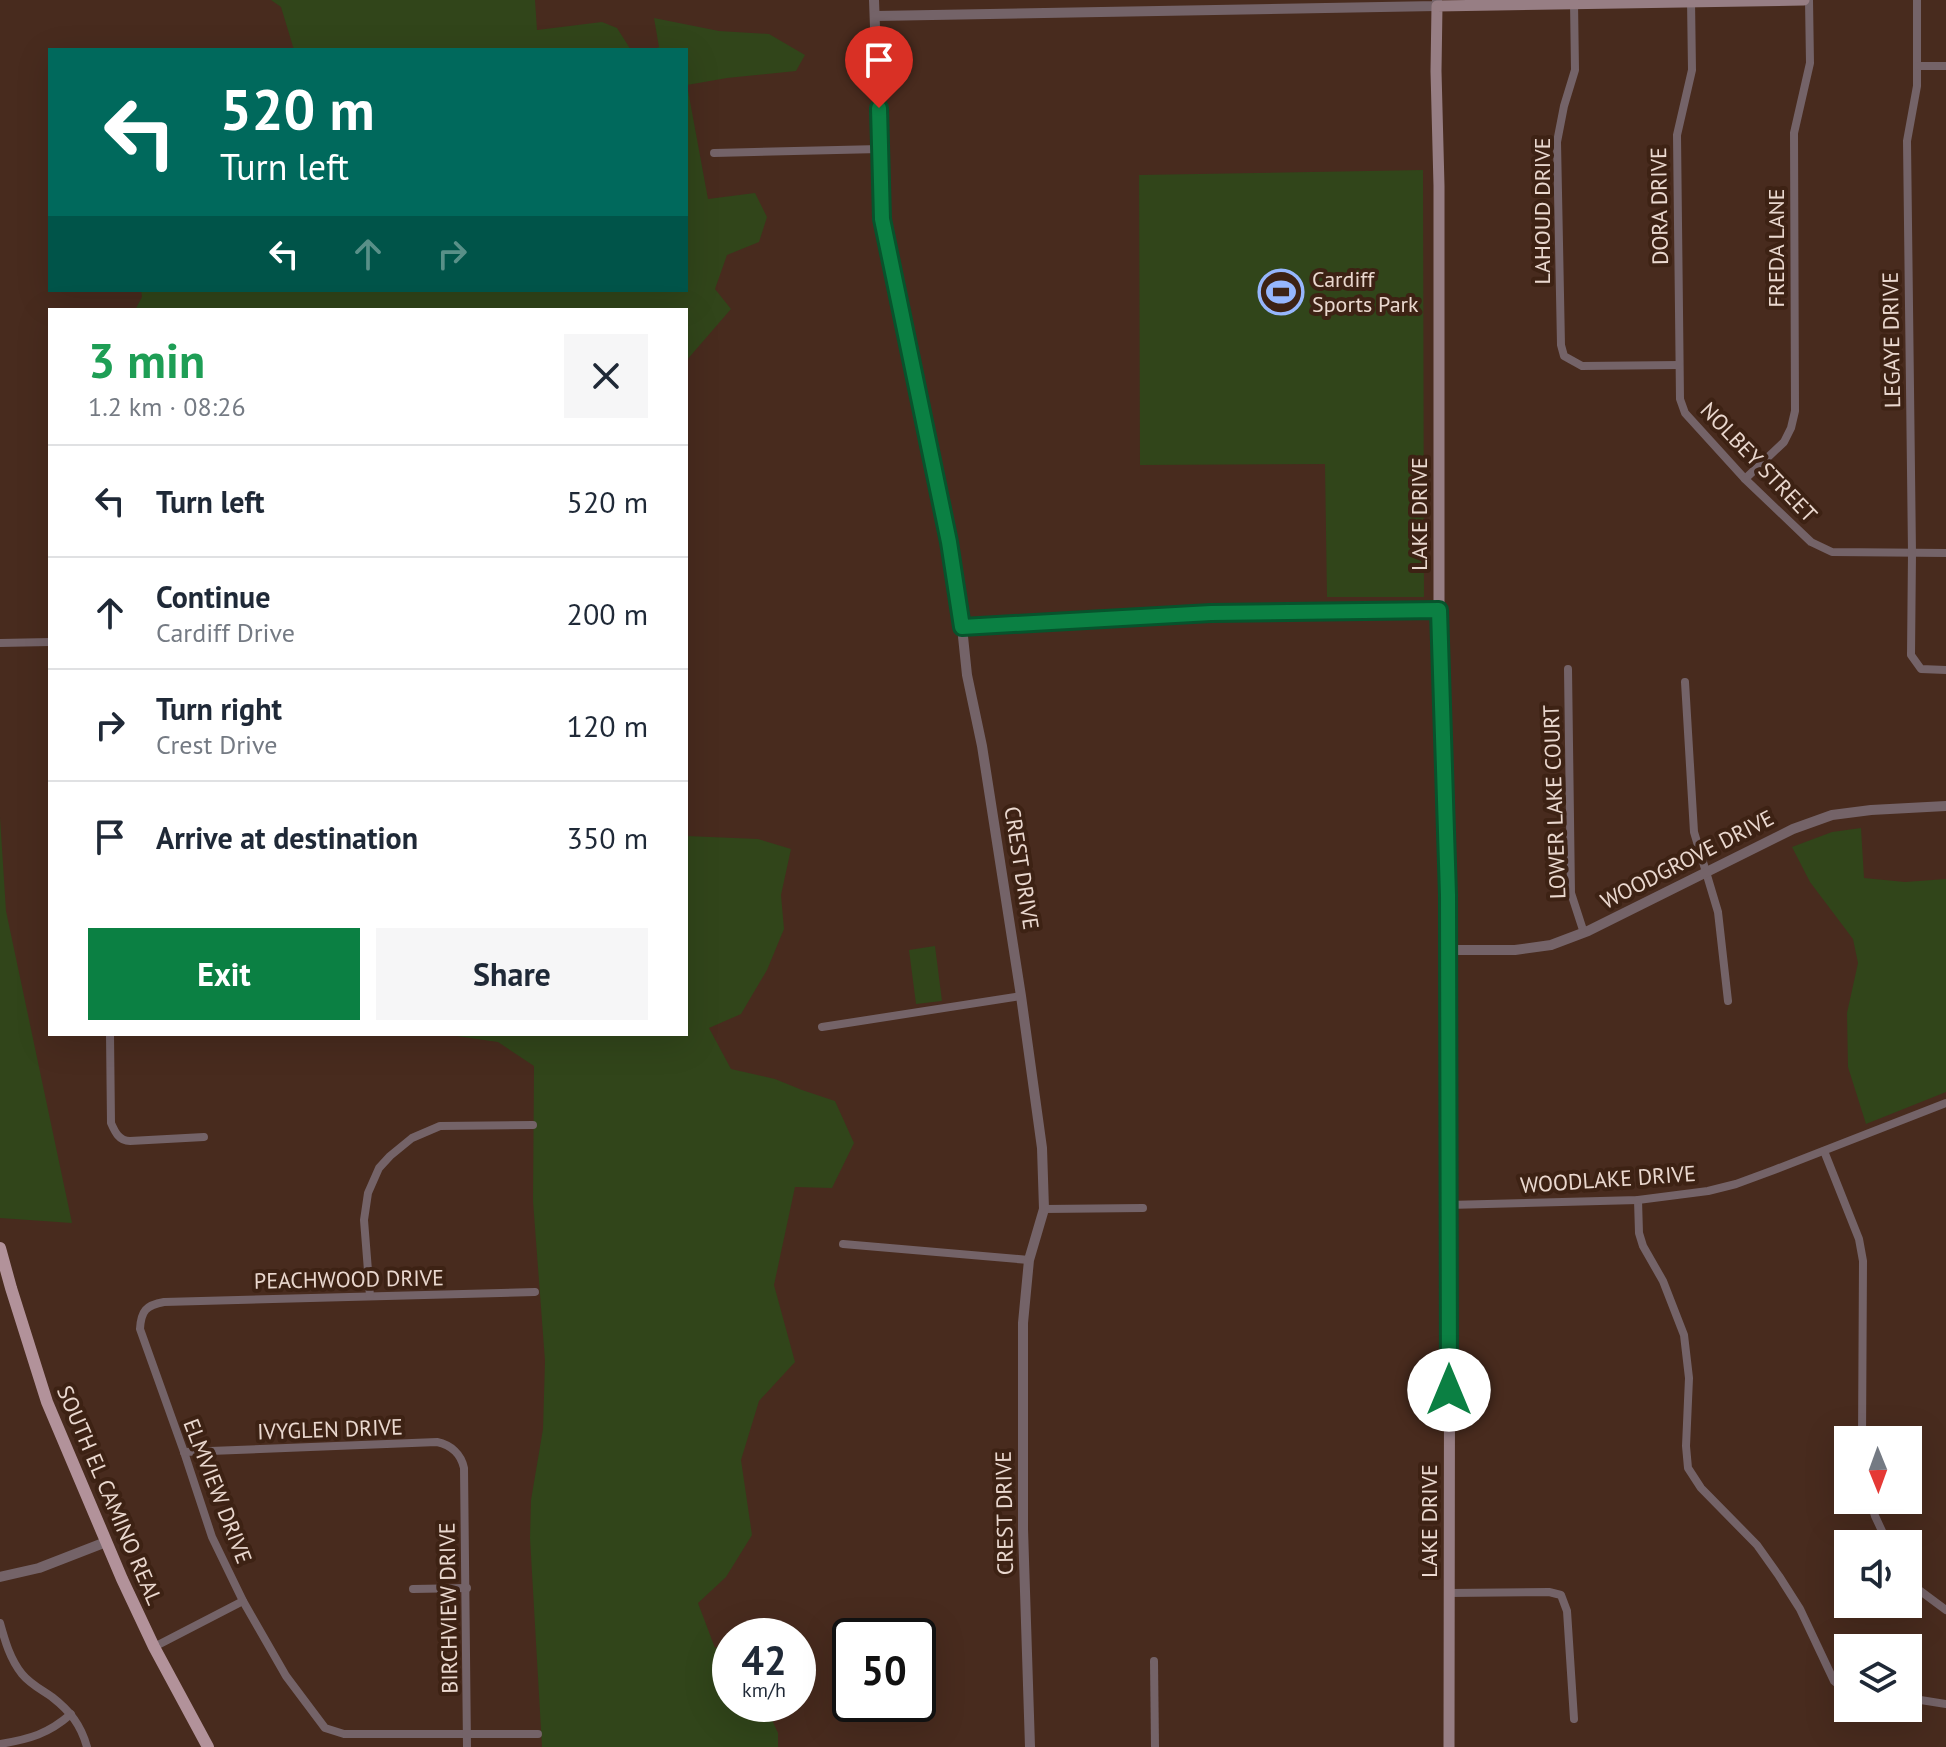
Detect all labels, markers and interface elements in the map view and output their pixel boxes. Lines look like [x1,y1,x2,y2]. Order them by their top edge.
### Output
pin [845,26,913,108]
icon: arrive [857,38,901,82]
text: 520 m [220,73,375,145]
icon: left [88,80,192,184]
street label: LAHOUD DRIVE [1528,138,1556,284]
text: Turn left [220,143,349,190]
street label: DORA DRIVE [1644,147,1674,265]
street label: FREDA LANE [1762,189,1790,307]
icon: left [262,232,306,276]
icon: ahead [346,232,390,276]
icon: right [430,232,474,276]
place label: Cardiff Sports Park [1312,265,1419,318]
sports icon: Cardiff Sports Park [1257,268,1305,316]
street label: LEGAYE DRIVE [1876,272,1906,408]
text: 3 min [88,329,205,391]
button: close [564,334,648,418]
text: 1.2 km · 08:26 [88,390,246,423]
street label: NOLBEY STREET [1695,396,1823,528]
street label: LAKE DRIVE [1405,457,1433,571]
icon: left [88,479,132,523]
text: Turn left [156,482,264,521]
text: 520 m [567,482,648,521]
text: Continue [156,577,270,616]
icon: ahead [88,591,132,635]
text: 200 m [567,594,648,633]
text: Cardiff Drive [156,616,295,649]
text: Turn right [156,689,282,728]
icon: right [88,703,132,747]
street label: LOWER LAKE COURT [1537,704,1571,900]
text: 120 m [567,706,648,745]
text: Crest Drive [156,728,277,761]
street label: WOODGROVE DRIVE [1596,803,1778,915]
street label: CREST DRIVE [998,804,1046,932]
icon: arrive [88,815,132,859]
text: Arrive at destination [156,818,418,857]
text: 350 m [567,818,648,857]
button: Exit [88,928,360,1020]
button: Share [376,928,648,1020]
street label: WOODLAKE DRIVE [1519,1159,1697,1199]
street label: PEACHWOOD DRIVE [254,1263,444,1295]
position arrow [1407,1348,1491,1432]
street label: SOUTH EL CAMINO REAL [51,1381,169,1609]
street label: IVYGLEN DRIVE [257,1412,403,1446]
street label: ELMVIEW DRIVE [178,1415,258,1567]
north arrow [1834,1426,1922,1514]
map controls [1834,1426,1922,1722]
street label: CREST DRIVE [989,1451,1019,1575]
street label: LAKE DRIVE [1415,1464,1443,1578]
street label: BIRCHVIEW DRIVE [433,1522,463,1694]
button: sound [1834,1530,1922,1618]
speed limit sign: 50 [832,1618,936,1722]
text: 42 [741,1634,787,1686]
button: layers [1834,1634,1922,1722]
text: km/h [742,1677,786,1703]

